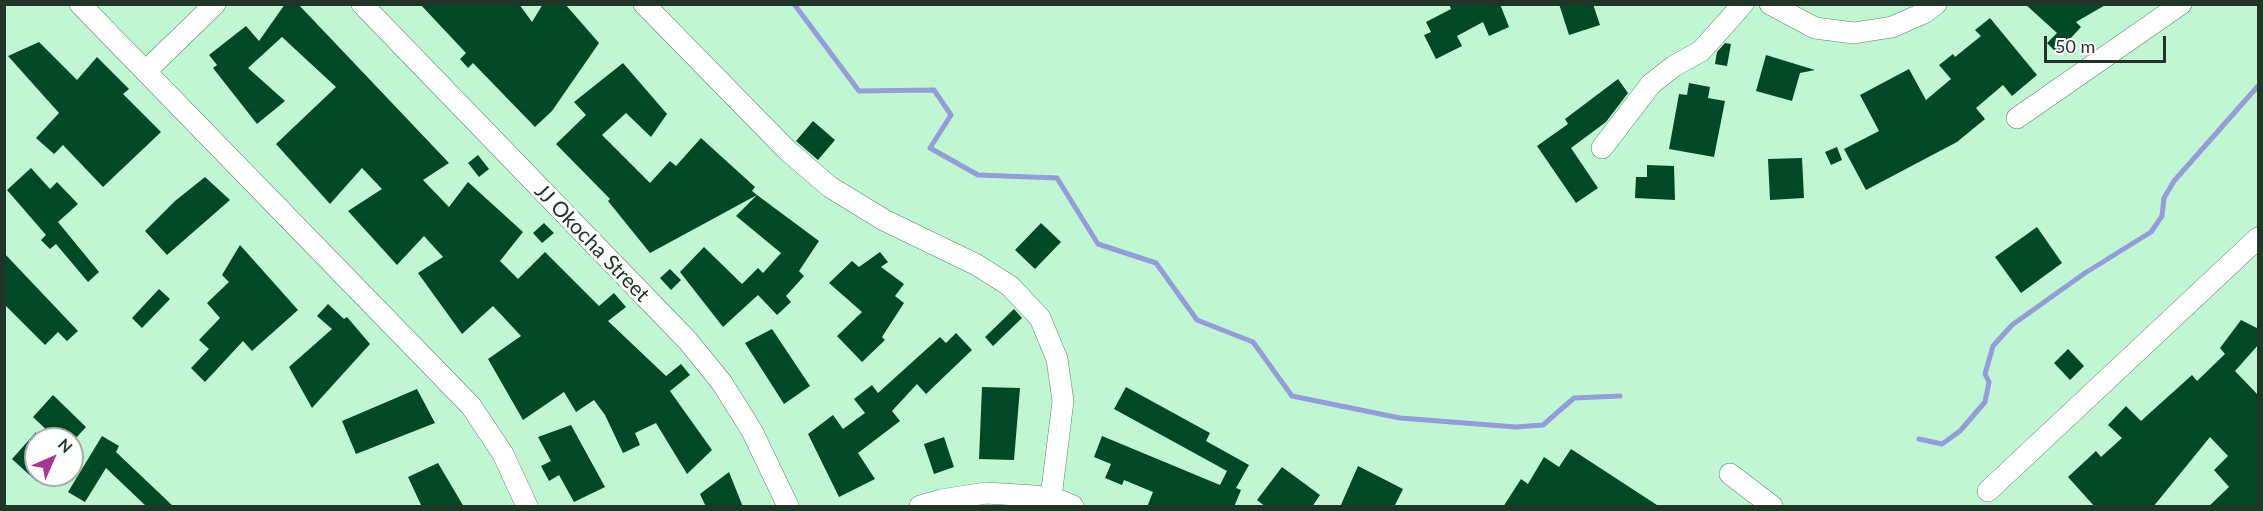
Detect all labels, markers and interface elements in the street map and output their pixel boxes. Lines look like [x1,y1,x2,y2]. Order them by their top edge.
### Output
scale bar [2047,24,2168,62]
text: 50 m [2055,35,2095,57]
street label: JJ Okocha Street [529,179,655,307]
north arrow [24,427,84,487]
text: N [55,434,77,456]

